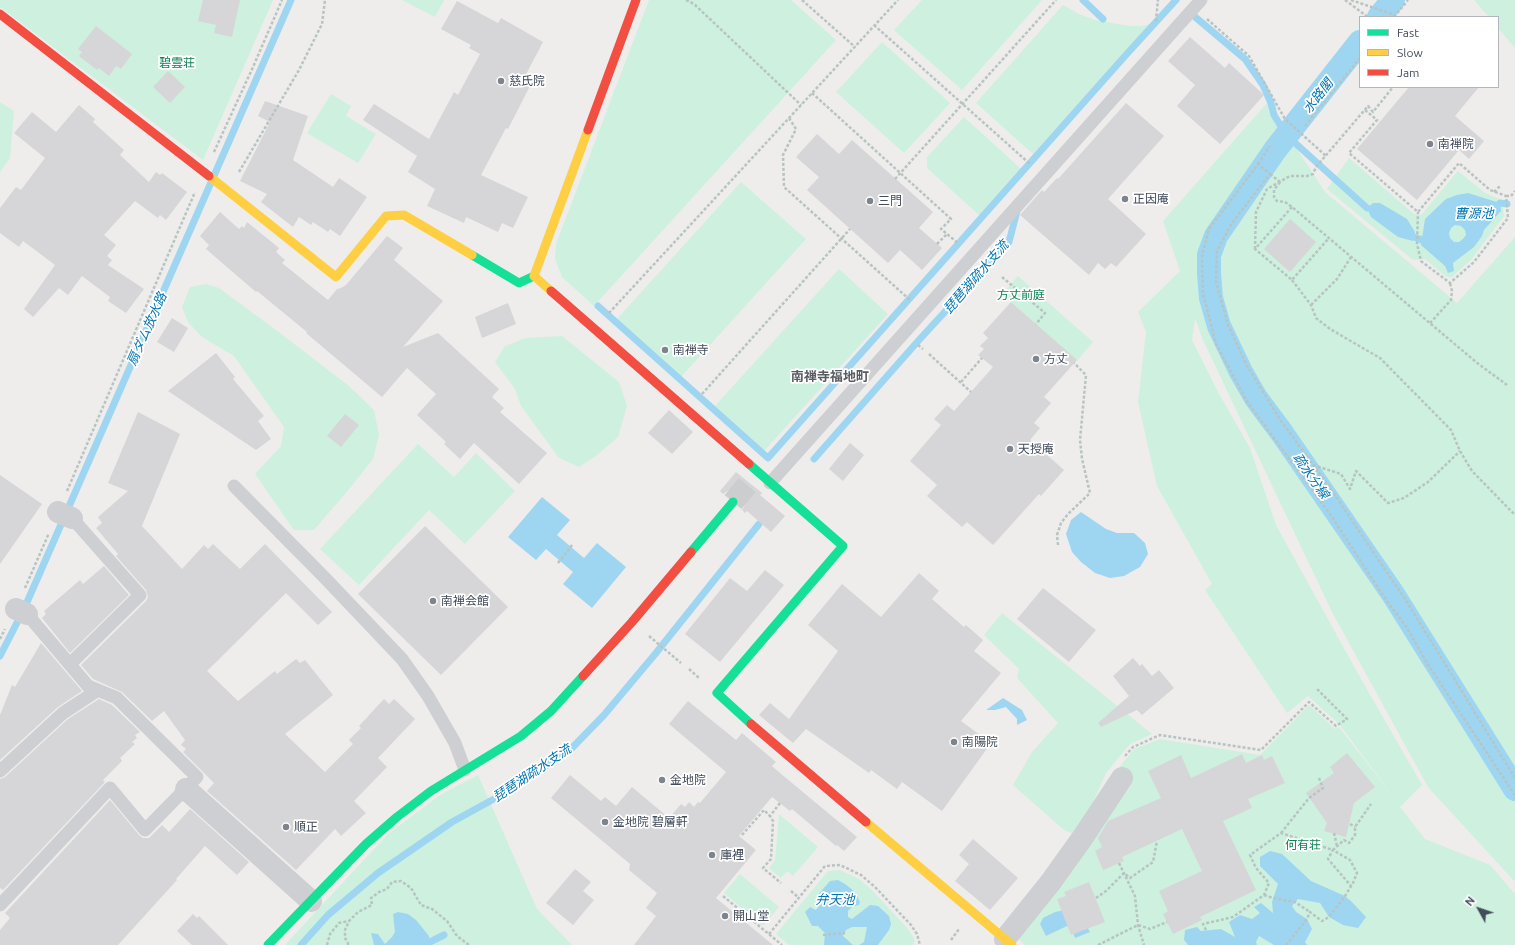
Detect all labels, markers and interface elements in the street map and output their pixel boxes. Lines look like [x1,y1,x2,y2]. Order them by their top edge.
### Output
legend [1359,16,1499,88]
text: Fast [1397,26,1419,39]
text: Slow [1397,46,1423,59]
park label: 碧雲荘 [159,56,195,70]
text: Jam [1397,66,1419,79]
place label: 慈氏院 [509,74,545,88]
marker: 慈氏院 [496,76,506,86]
water label: 水路閣 [1300,76,1336,116]
place label: 南禅院 [1438,137,1474,151]
marker: 南禅院 [1425,139,1435,149]
place label: 正因庵 [1133,192,1169,206]
place label: 三門 [878,194,902,208]
marker: 正因庵 [1120,194,1130,204]
marker: 三門 [865,196,875,206]
water label: 曹源池 [1455,206,1493,222]
water label: 琵琶湖疏水支流 [940,238,1012,316]
park label: 方丈前庭 [997,288,1045,302]
water label: 扇ダム放水路 [124,290,170,368]
place label: 南禅寺 [673,343,709,357]
marker: 南禅寺 [660,345,670,355]
place label: 方丈 [1044,352,1068,366]
marker: 方丈 [1031,354,1041,364]
district label: 南禅寺福地町 [791,369,869,385]
place label: 天授庵 [1018,442,1054,456]
marker: 天授庵 [1005,444,1015,454]
water label: 疏水分線 [1290,450,1332,502]
place label: 南禅会館 [441,594,489,608]
marker: 南禅会館 [428,596,438,606]
place label: 南陽院 [962,735,998,749]
marker: 南陽院 [949,737,959,747]
water label: 琵琶湖疏水支流 [490,741,574,805]
place label: 金地院 [670,773,706,787]
marker: 金地院 [657,775,667,785]
place label: 金地院 碧層軒 [613,815,688,829]
marker: 金地院 碧層軒 [600,817,610,827]
place label: 順正 [294,820,318,834]
marker: 順正 [281,822,291,832]
park label: 何有荘 [1285,838,1321,852]
place label: 庫裡 [720,848,744,862]
marker: 庫裡 [707,850,717,860]
north arrow [1459,889,1499,929]
water label: 弁天池 [816,892,854,908]
text: N [1463,894,1477,908]
place label: 開山堂 [733,909,769,923]
marker: 開山堂 [720,911,730,921]

